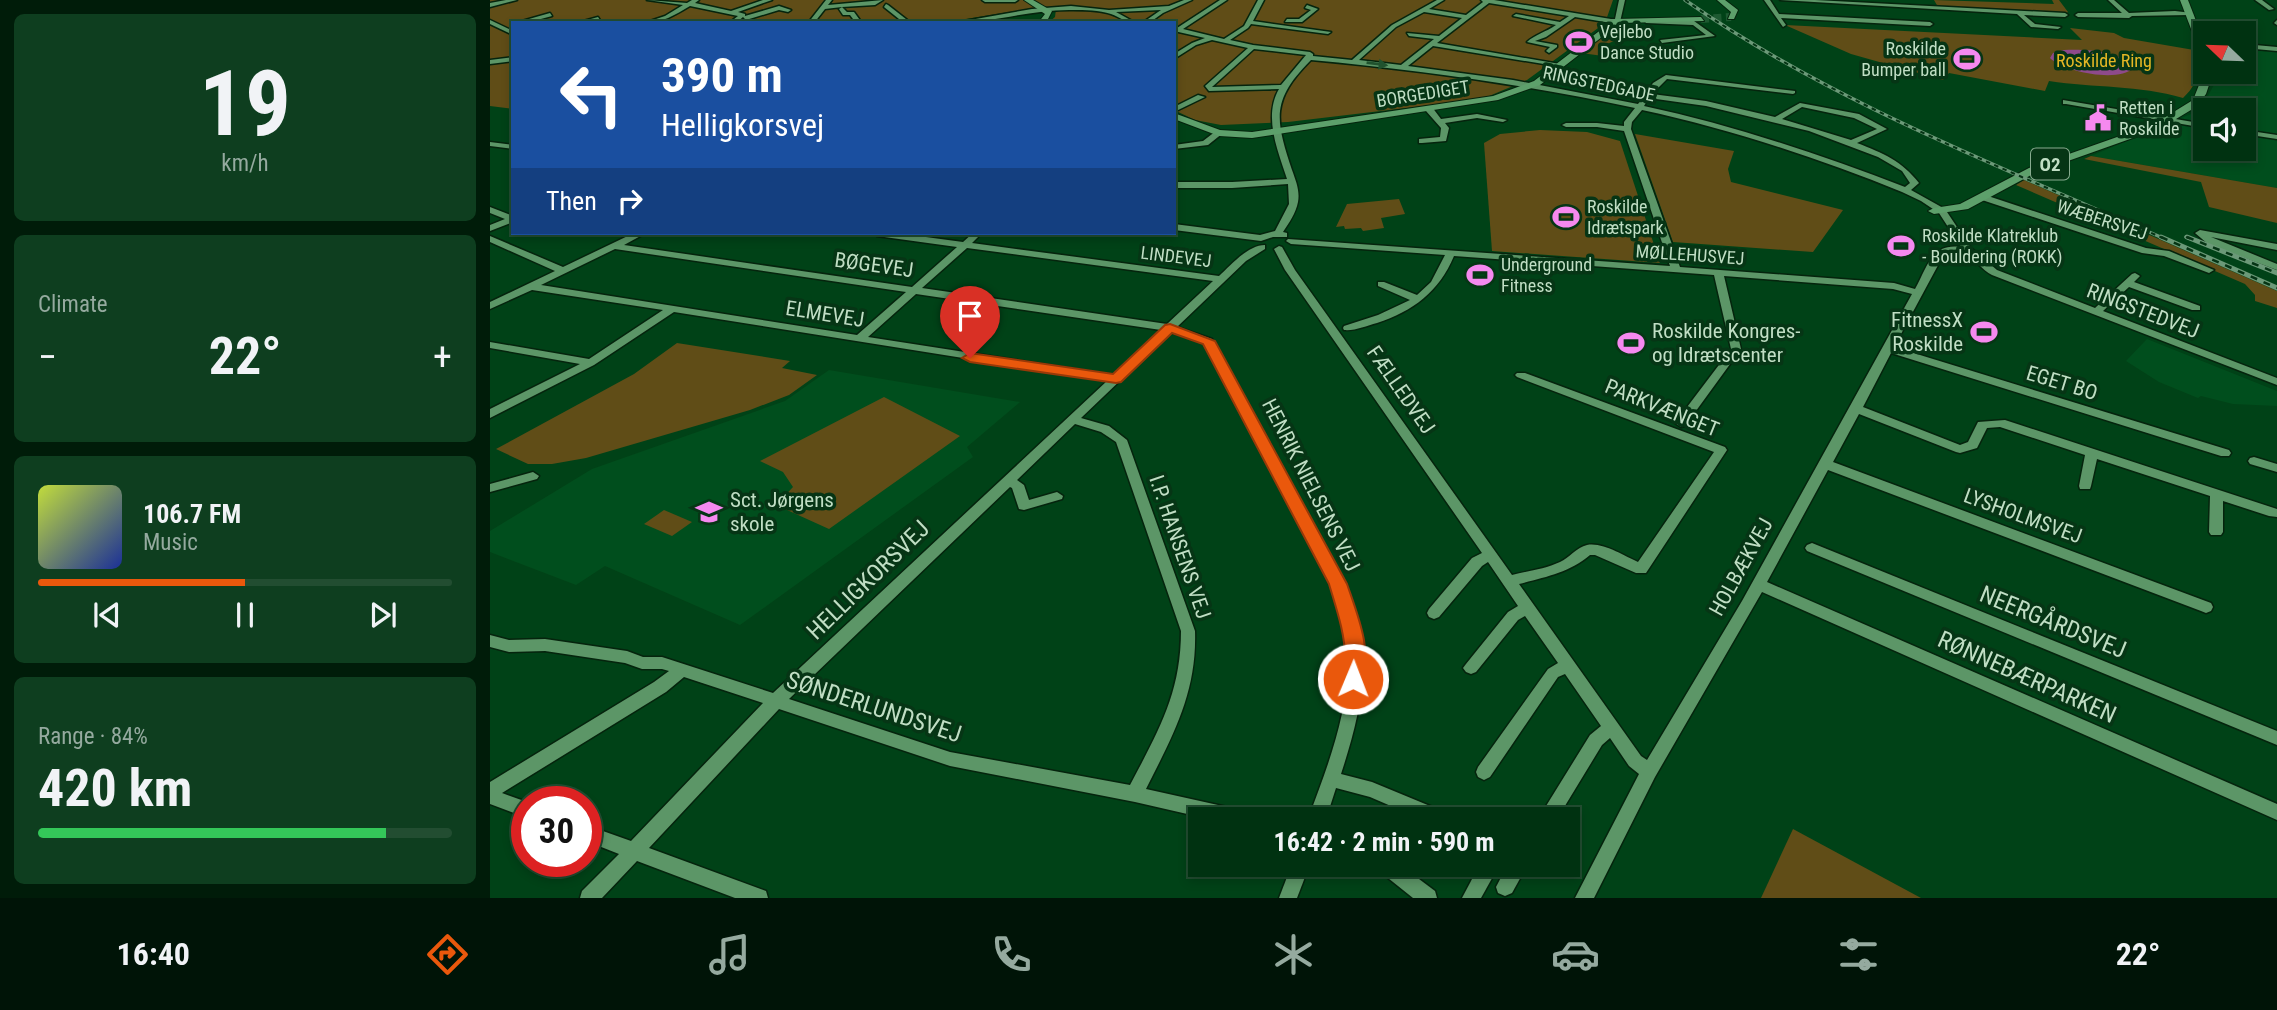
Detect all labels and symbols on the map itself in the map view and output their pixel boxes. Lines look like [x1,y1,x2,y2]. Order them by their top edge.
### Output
place label: Vejlebo Dance Studio [1600,21,1694,63]
north arrow [2193,21,2256,84]
sports icon: Vejlebo Dance Studio [1564,27,1594,57]
place label: Roskilde Bumper ball [1861,38,1946,80]
sports icon: Roskilde Bumper ball [1952,44,1982,74]
park label: Roskilde Ring [2056,50,2152,71]
one-way arrow [1366,59,1388,70]
street label: RINGSTEDGADE [1541,61,1657,106]
street label: BORGEDIGET [1375,76,1471,111]
place label: Retten i Roskilde [2119,97,2180,139]
public building icon: Retten i Roskilde [2083,103,2113,133]
road number: O2 [2031,148,2069,180]
street label: WÆBERSVEJ [2054,195,2150,244]
place label: Roskilde Idrætspark [1587,196,1664,238]
sports icon: Roskilde Idrætspark [1551,202,1581,232]
place label: Roskilde Klatreklub - Bouldering (ROKK) [1922,225,2062,268]
sports icon: Roskilde Klatreklub - Bouldering (ROKK) [1886,231,1916,261]
street label: MØLLEHUSVEJ [1635,240,1745,269]
street label: LINDEVEJ [1139,242,1213,271]
street label: BØGEVEJ [833,248,915,282]
place label: Underground Fitness [1501,254,1592,296]
sports icon: Underground Fitness [1465,260,1495,290]
street label: RINGSTEDVEJ [2084,279,2202,343]
pin [940,286,1000,358]
street label: ELMEVEJ [784,296,866,332]
place label: FitnessX Roskilde [1891,308,1963,356]
sports icon: FitnessX Roskilde [1969,317,1999,347]
place label: Roskilde Kongres- og Idrætscenter [1652,319,1801,367]
sports icon: Roskilde Kongres- og Idrætscenter [1616,328,1646,358]
street label: FÆLLEDVEJ [1362,341,1440,439]
street label: EGET BO [2024,361,2100,405]
street label: PARKVÆNGET [1602,374,1723,442]
street label: HENRIK NIELSENS VEJ [1257,395,1365,575]
street label: I.P. HANSENS VEJ [1144,472,1216,622]
street label: LYSHOLMSVEJ [1961,484,2085,548]
place label: Sct. Jørgens skole [730,488,834,536]
school or university icon: Sct. Jørgens skole [694,497,724,527]
street label: HOLBÆKVEJ [1704,514,1778,620]
street label: HELLIGKORSVEJ [801,515,935,645]
street label: NEERGÅRDSVEJ [1976,579,2131,664]
street label: RØNNEBÆRPARKEN [1933,625,2121,729]
position arrow [1316,642,1390,716]
street label: SØNDERLUNDSVEJ [783,666,965,748]
speed limit sign: 30 [511,786,602,877]

